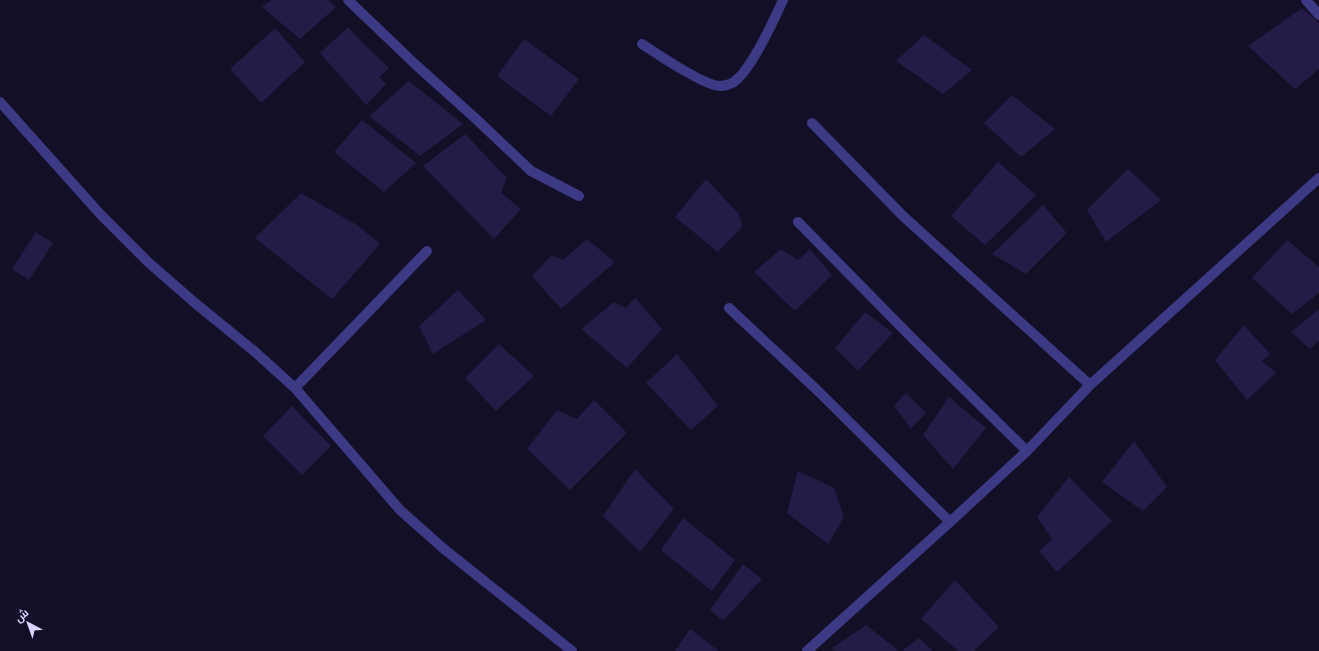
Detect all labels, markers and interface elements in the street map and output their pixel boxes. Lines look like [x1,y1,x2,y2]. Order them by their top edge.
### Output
north arrow [8,603,48,643]
text: ش [12,606,31,625]

